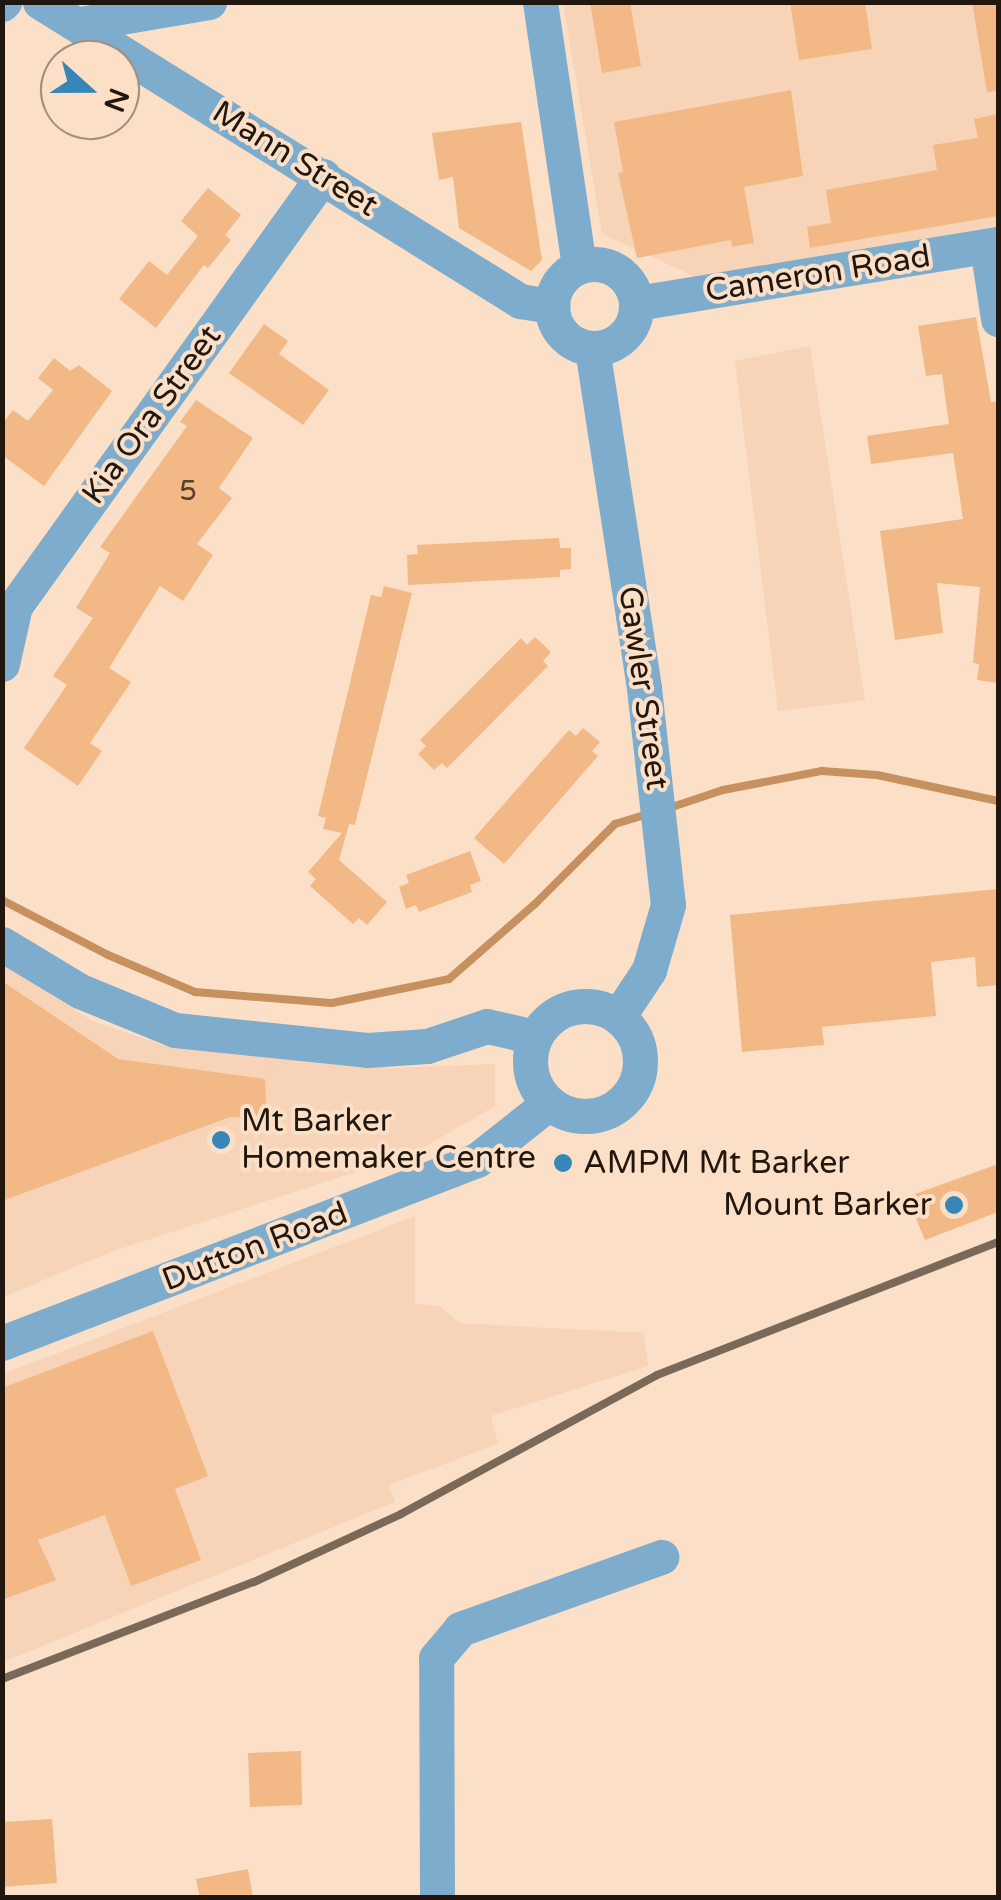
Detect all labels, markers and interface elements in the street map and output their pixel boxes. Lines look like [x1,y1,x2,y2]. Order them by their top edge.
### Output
north arrow [40,40,140,140]
text: N [96,83,136,117]
street label: Mann Street [205,93,385,225]
street label: Cameron Road [703,237,933,311]
street label: Kia Ora Street [74,318,230,512]
house number: 5 [179,474,197,508]
street label: Gawler Street [610,584,676,792]
place label: Mt Barker Homemaker Centre [241,1103,536,1178]
marker: Mt Barker Homemaker Centre [210,1129,232,1151]
place label: AMPM Mt Barker [583,1144,850,1182]
marker: AMPM Mt Barker [552,1152,574,1174]
place label: Mount Barker [723,1186,932,1224]
marker: Mount Barker [941,1192,967,1218]
street label: Dutton Road [157,1194,353,1300]

